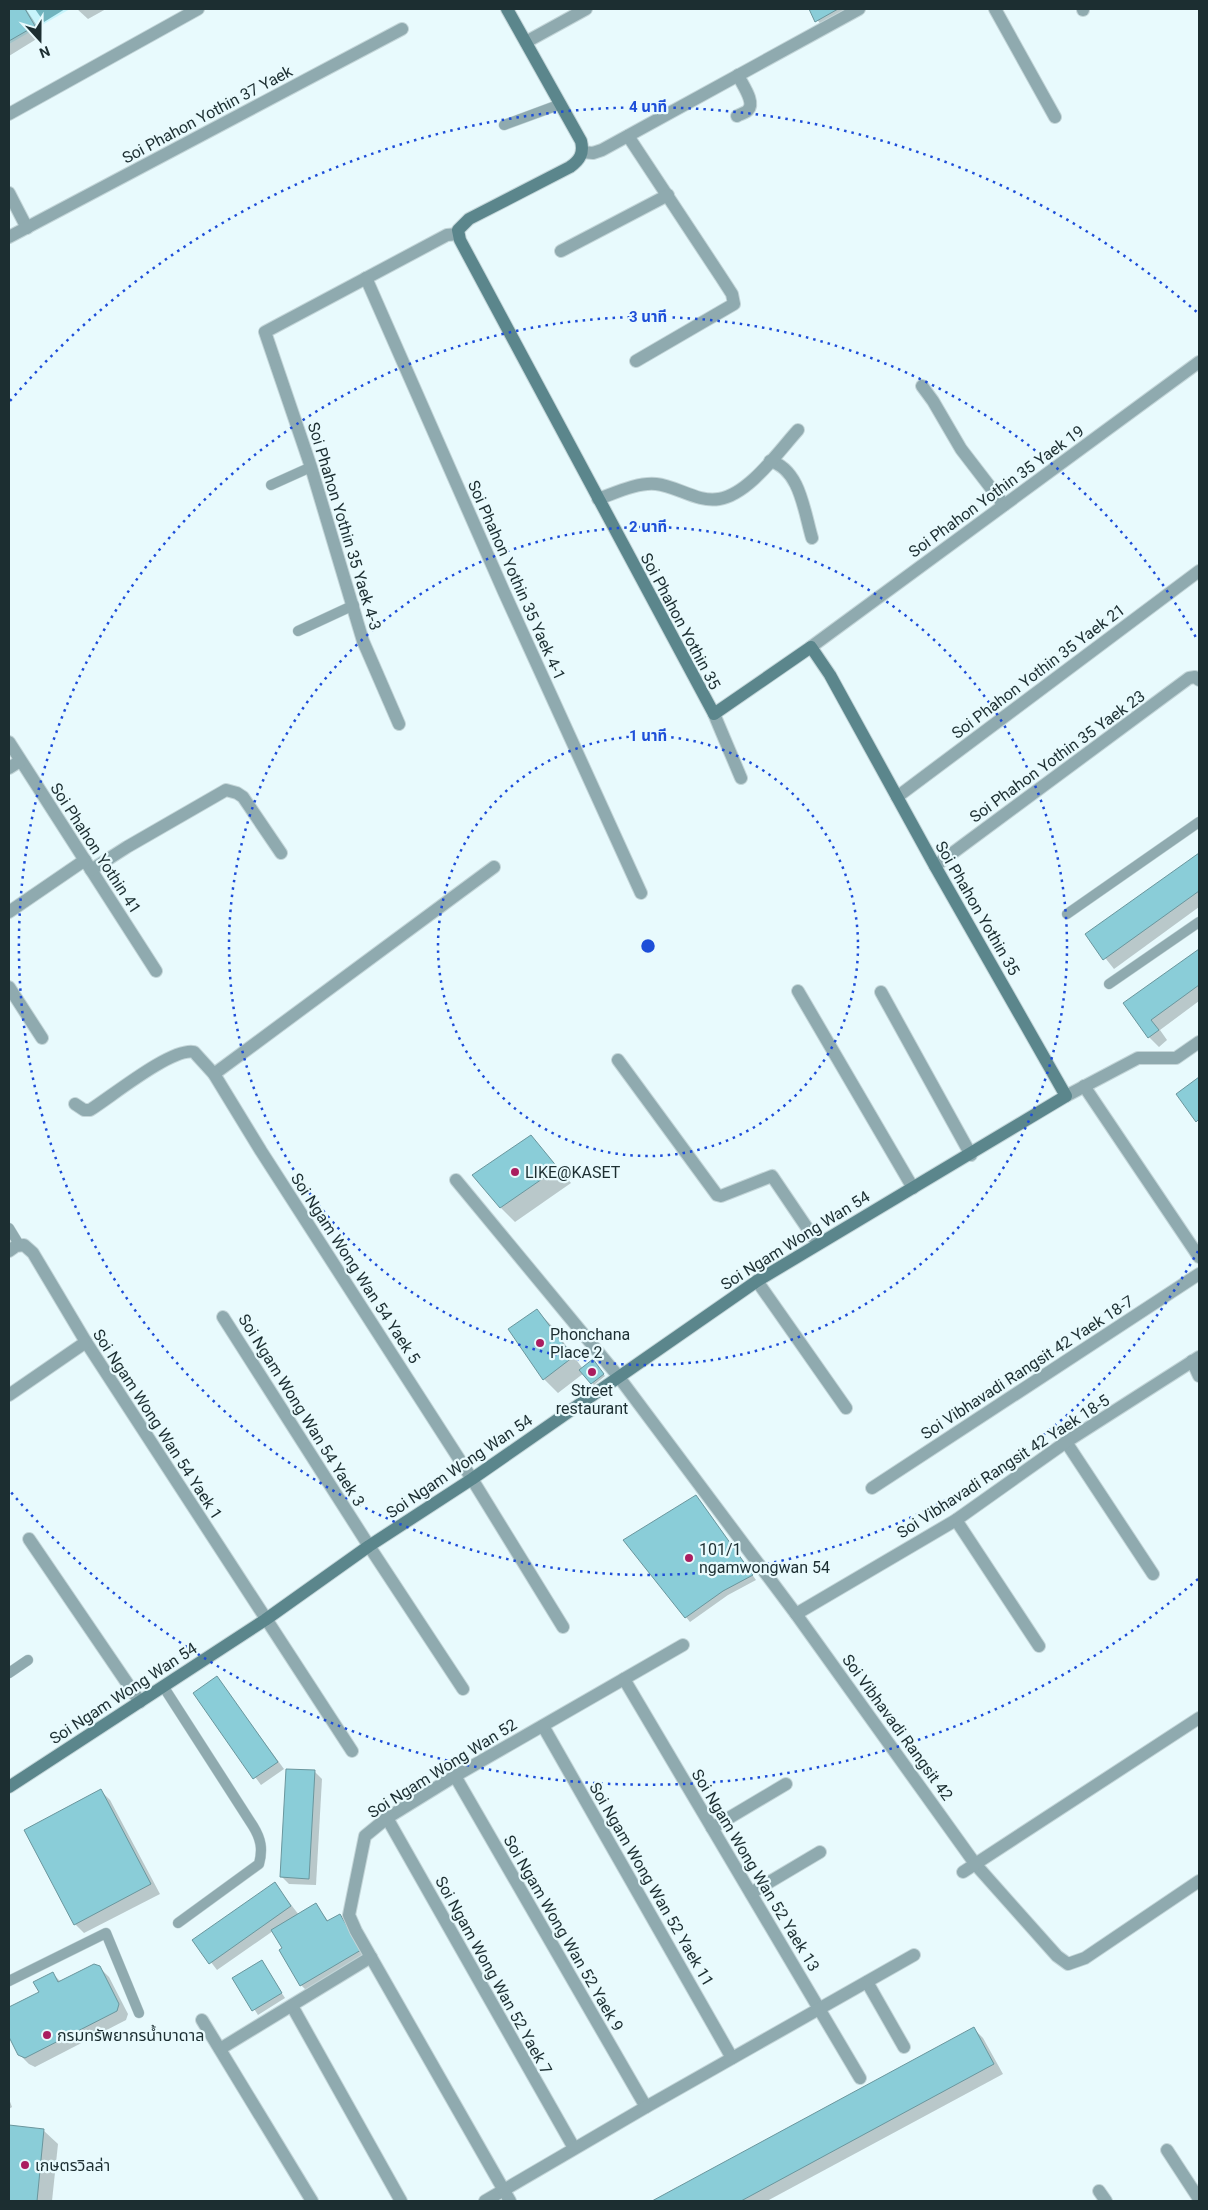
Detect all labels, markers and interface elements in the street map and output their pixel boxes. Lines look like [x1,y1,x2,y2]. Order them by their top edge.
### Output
north arrow [15,15,65,65]
text: N [37,43,52,61]
street label: Soi Phahon Yothin 37 Yaek [119,61,296,167]
text: 4 นาที [629,98,667,116]
text: 3 นาที [629,308,667,326]
street label: Soi Phahon Yothin 35 Yaek 4-3 [304,420,385,632]
street label: Soi Phahon Yothin 35 Yaek 19 [905,421,1088,561]
street label: Soi Phahon Yothin 35 Yaek 4-1 [464,477,569,683]
text: 2 นาที [629,518,667,536]
street label: Soi Phahon Yothin 35 [637,550,725,693]
street label: Soi Phahon Yothin 35 Yaek 21 [948,600,1129,743]
street label: Soi Phahon Yothin 35 Yaek 23 [966,686,1149,826]
text: 1 นาที [629,727,667,745]
street label: Soi Phahon Yothin 41 [46,779,145,917]
street label: Soi Phahon Yothin 35 [931,838,1024,979]
centre of rings [639,937,657,955]
place label: LIKE@KASET [525,1163,621,1182]
marker: LIKE@KASET [509,1166,521,1178]
street label: Soi Ngam Wong Wan 54 Yaek 5 [287,1170,424,1367]
street label: Soi Ngam Wong Wan 54 [717,1187,873,1294]
street label: Soi Vibhavadi Rangsit 42 Yaek 18-7 [917,1291,1137,1443]
street label: Soi Ngam Wong Wan 54 Yaek 3 [234,1311,369,1510]
place label: Phonchana Place 2 [550,1325,630,1362]
street label: Soi Ngam Wong Wan 54 Yaek 1 [89,1326,226,1523]
marker: Phonchana Place 2 [534,1337,546,1349]
marker: Street restaurant [586,1366,598,1378]
place label: Street restaurant [556,1381,628,1418]
street label: Soi Vibhavadi Rangsit 42 Yaek 18-5 [893,1390,1113,1542]
street label: Soi Ngam Wong Wan 54 [383,1410,536,1522]
place label: 101/1 ngamwongwan 54 [699,1540,830,1577]
marker: 101/1 ngamwongwan 54 [683,1552,695,1564]
street label: Soi Ngam Wong Wan 54 [46,1639,201,1748]
street label: Soi Vibhavadi Rangsit 42 [838,1651,957,1804]
street label: Soi Ngam Wong Wan 52 [364,1715,520,1822]
street label: Soi Ngam Wong Wan 52 Yaek 13 [688,1766,823,1975]
street label: Soi Ngam Wong Wan 52 Yaek 11 [585,1779,718,1990]
street label: Soi Ngam Wong Wan 52 Yaek 9 [500,1832,628,2035]
street label: Soi Ngam Wong Wan 52 Yaek 7 [431,1873,556,2077]
place label: กรมทรัพยากรน้ำบาดาล [57,2024,204,2045]
marker: กรมทรัพยากรน้ำบาดาล [41,2029,53,2041]
place label: เกษตรวิลล่า [35,2156,110,2175]
marker: เกษตรวิลล่า [19,2159,31,2171]

